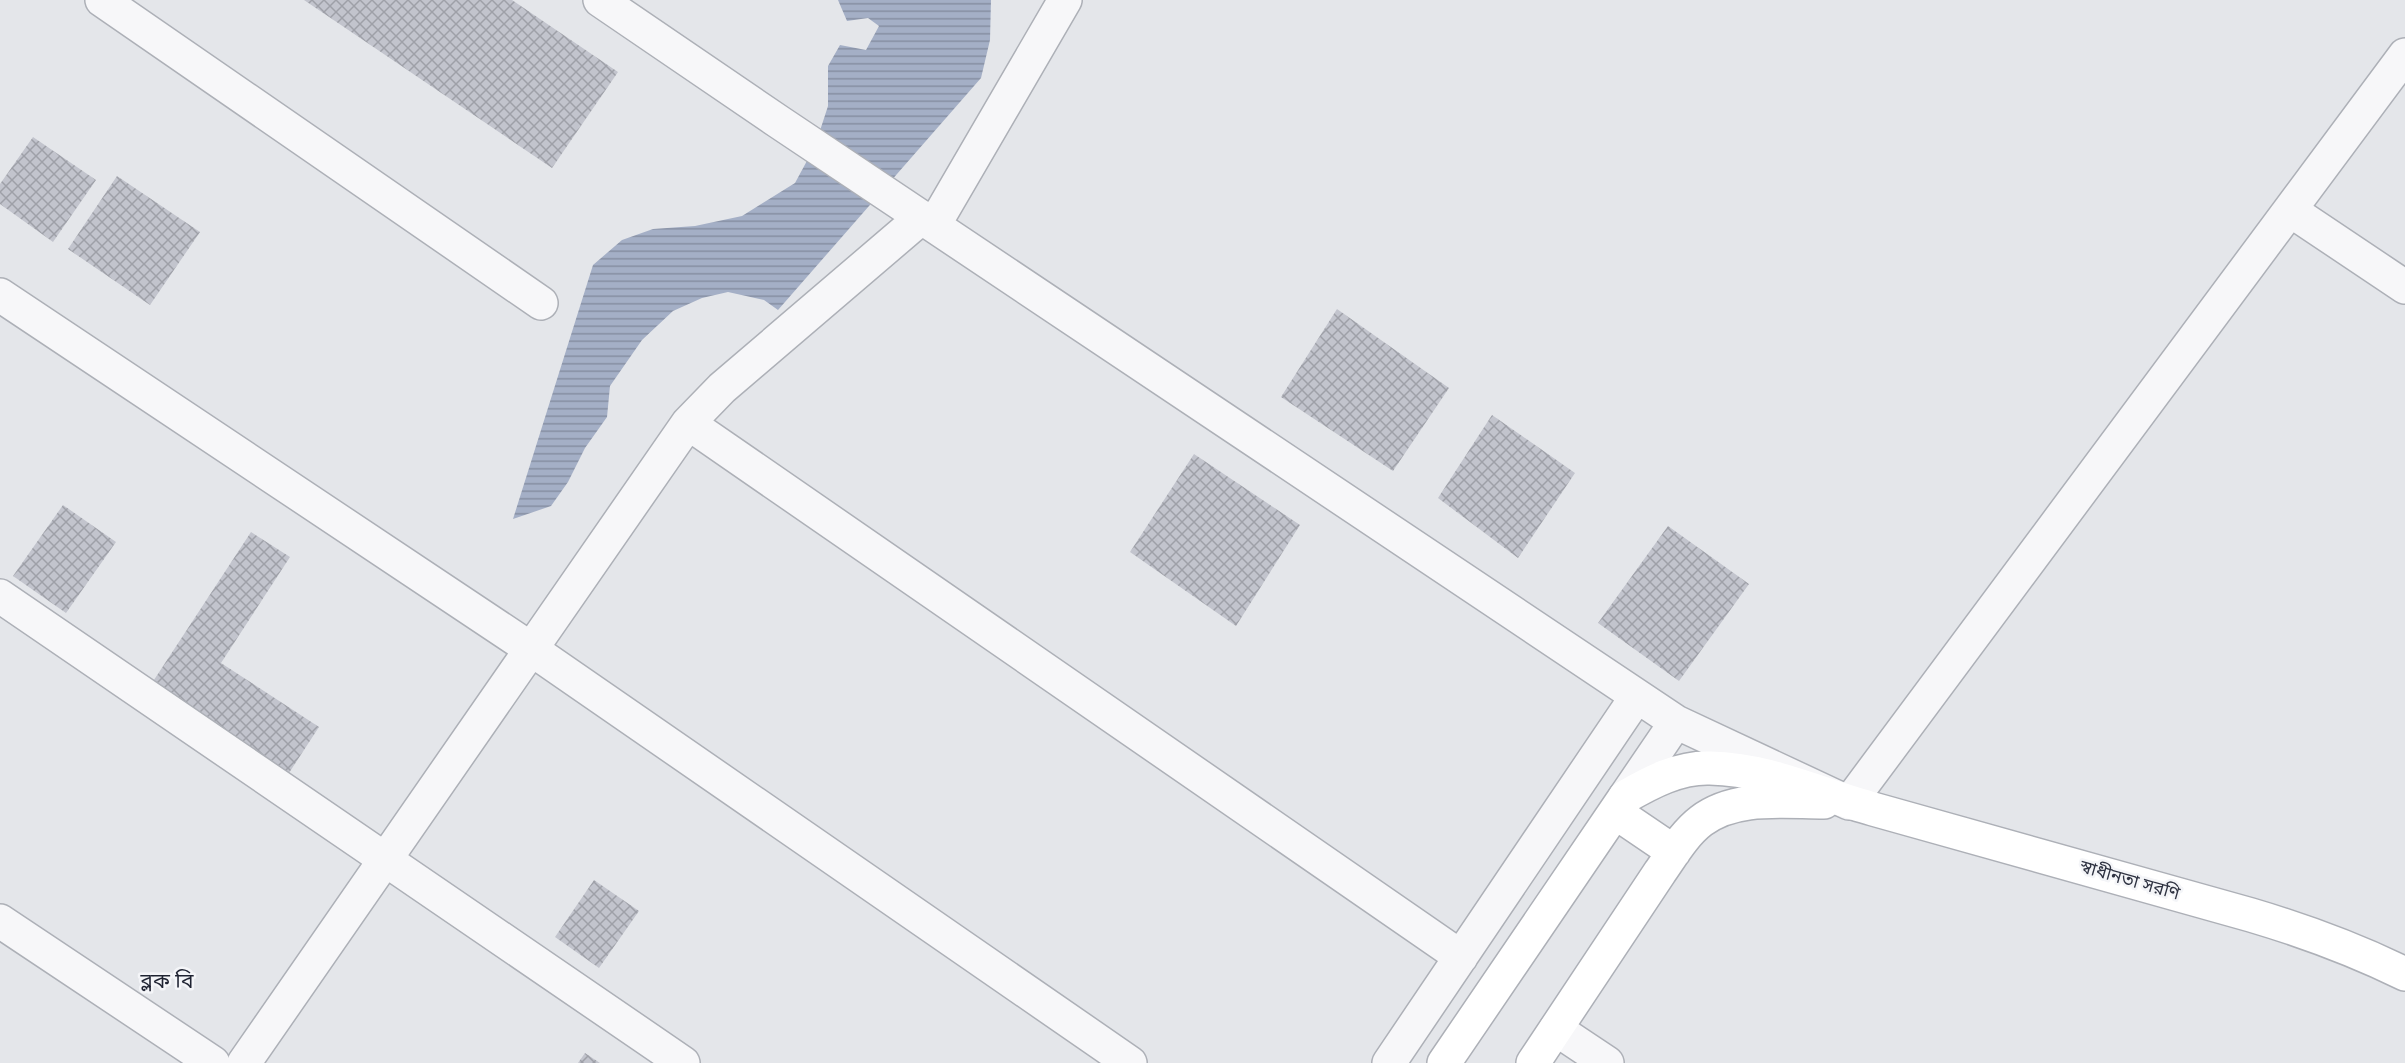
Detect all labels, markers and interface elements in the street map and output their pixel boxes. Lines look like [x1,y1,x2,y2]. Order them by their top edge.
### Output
street label: স্বাধীনতা সরণি [2077,853,2184,905]
district label: ব্লক বি [140,966,194,994]

